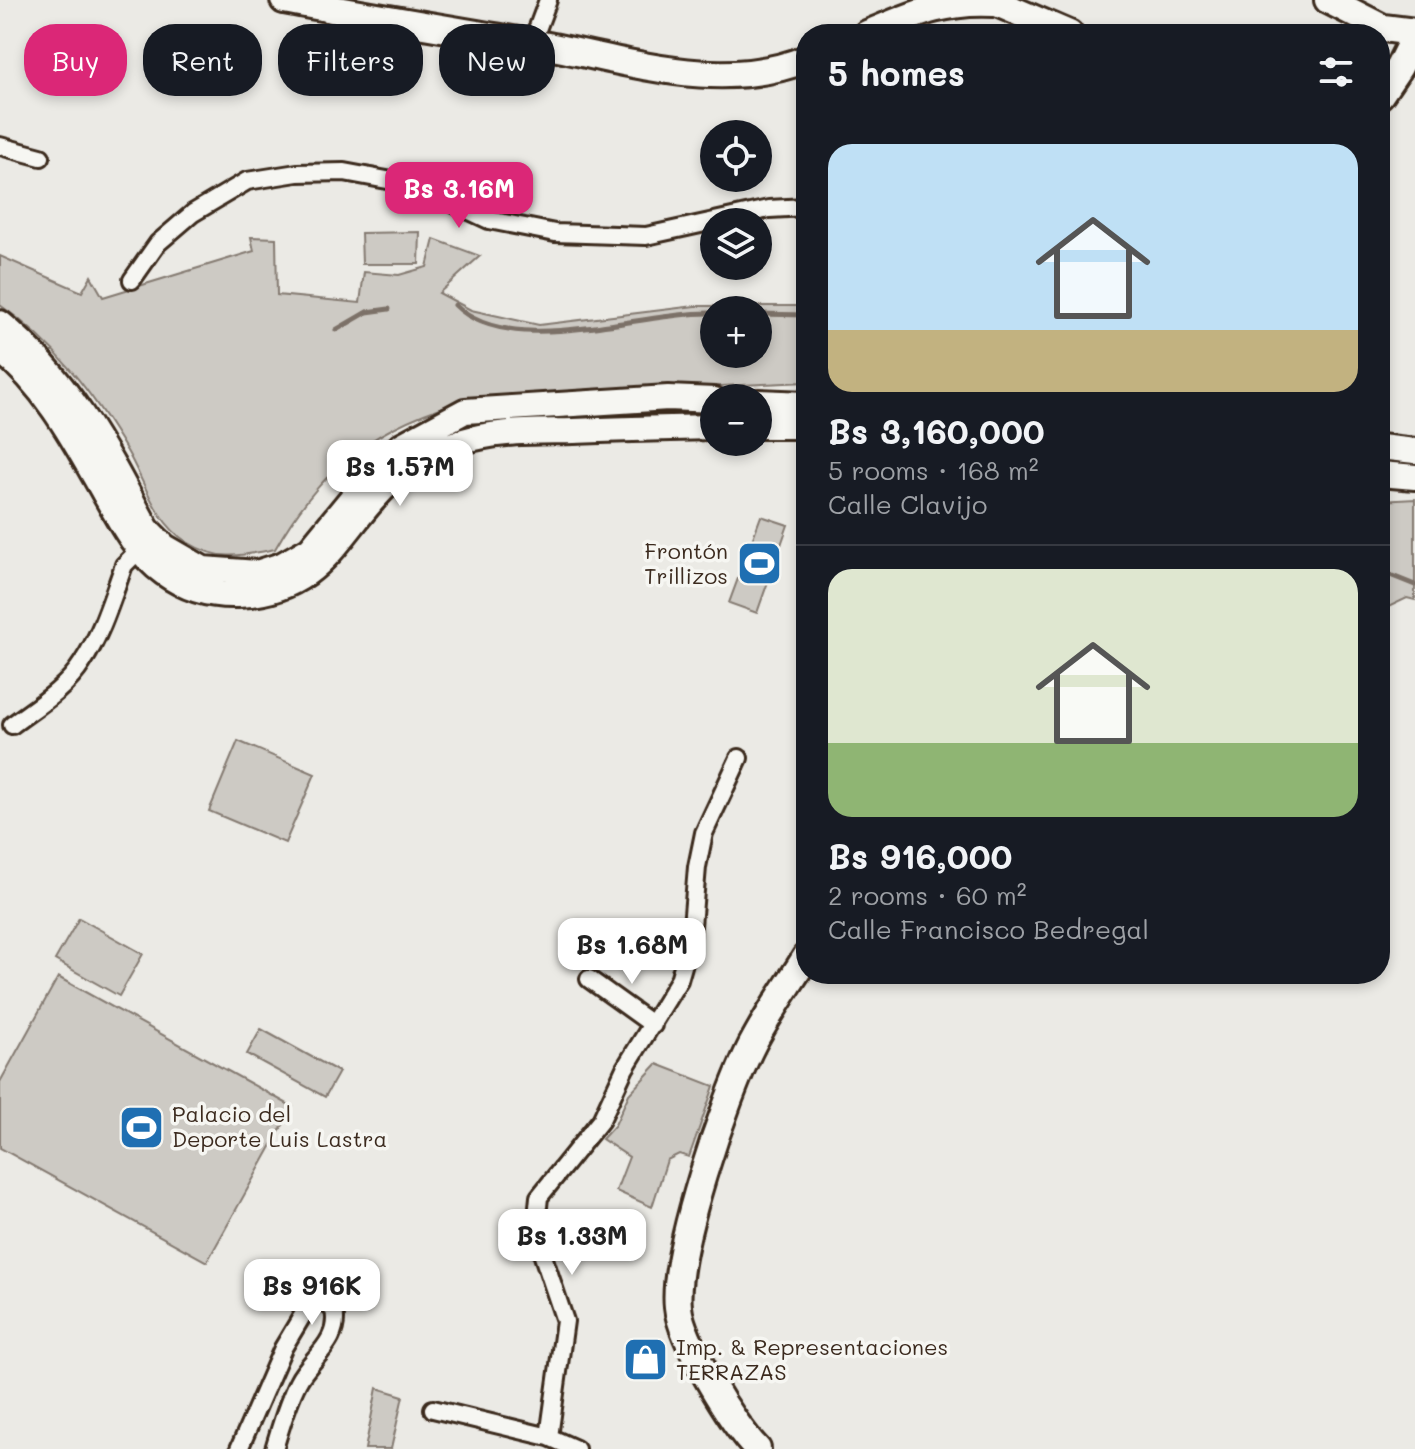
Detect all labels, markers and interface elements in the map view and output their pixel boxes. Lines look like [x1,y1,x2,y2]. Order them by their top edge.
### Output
chip: Buy [24,24,127,96]
chip: Rent [143,24,262,96]
chip: Filters [278,24,423,96]
chip: New [439,24,555,96]
text: 5 homes [828,50,965,95]
icon: filters [1314,50,1358,94]
map controls [700,120,772,456]
button: locate [700,120,772,192]
pin: Bs 3.16M [376,162,542,230]
text: Bs 3.16M [403,171,515,205]
icon: home [1021,196,1165,340]
button: layers [700,208,772,280]
button: + [700,296,772,368]
button: − [700,384,772,456]
text: Bs 3,160,000 [828,408,1045,453]
pin: Bs 1.57M [317,440,483,508]
text: Bs 1.57M [345,449,455,483]
text: 5 rooms · 168 m² [828,453,1039,487]
text: Calle Clavijo [828,487,987,521]
place label: Frontón Trillizos [644,536,728,590]
sports icon: Frontón Trillizos [735,540,783,588]
icon: home [1021,621,1165,765]
text: Bs 916,000 [828,833,1012,878]
text: 2 rooms · 60 m² [828,878,1027,912]
text: Calle Francisco Bedregal [828,912,1149,946]
pin: Bs 1.68M [549,918,715,986]
text: Bs 1.68M [576,927,688,961]
place label: Palacio del Deporte Luis Lastra [172,1099,387,1153]
sports icon: Palacio del Deporte Luis Lastra [117,1103,165,1151]
pin: Bs 1.33M [489,1209,655,1277]
text: Bs 1.33M [516,1218,628,1252]
pin: Bs 916K [238,1259,386,1327]
text: Bs 916K [262,1268,362,1302]
place label: Imp. & Representaciones TERRAZAS [676,1332,948,1386]
shop icon: Imp. & Representaciones TERRAZAS [621,1336,669,1384]

